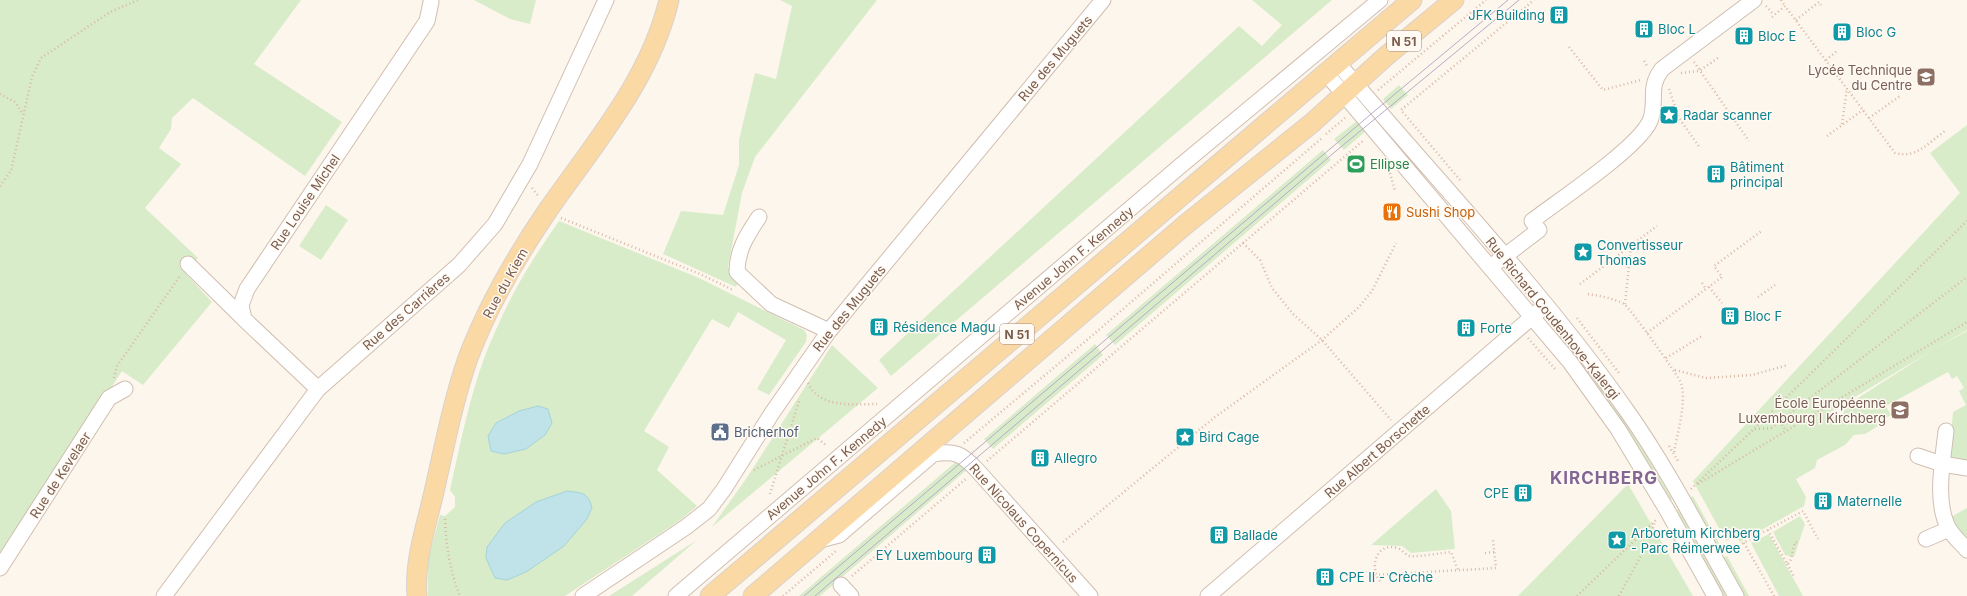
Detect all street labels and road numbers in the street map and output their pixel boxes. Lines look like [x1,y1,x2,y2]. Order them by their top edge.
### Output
street label: Rue des Muguets [1014,12,1096,104]
road number: N 51 [1387,31,1421,51]
street label: Rue Louise Michel [267,151,343,253]
street label: Avenue John F. Kennedy [1010,203,1136,313]
street label: Rue Richard Coudenhove-Kalergi [1483,234,1623,402]
street label: Rue du Kiem [479,245,531,321]
street label: Rue des Muguets [809,261,889,355]
street label: Rue des Carrières [359,269,453,353]
road number: N 51 [1000,324,1034,344]
street label: Rue Albert Borschette [1321,401,1433,501]
street label: Avenue John F. Kennedy [763,413,889,523]
street label: Rue de Kevelaer [26,429,94,521]
street label: Rue Nicolaus Copernicus [966,460,1082,586]

